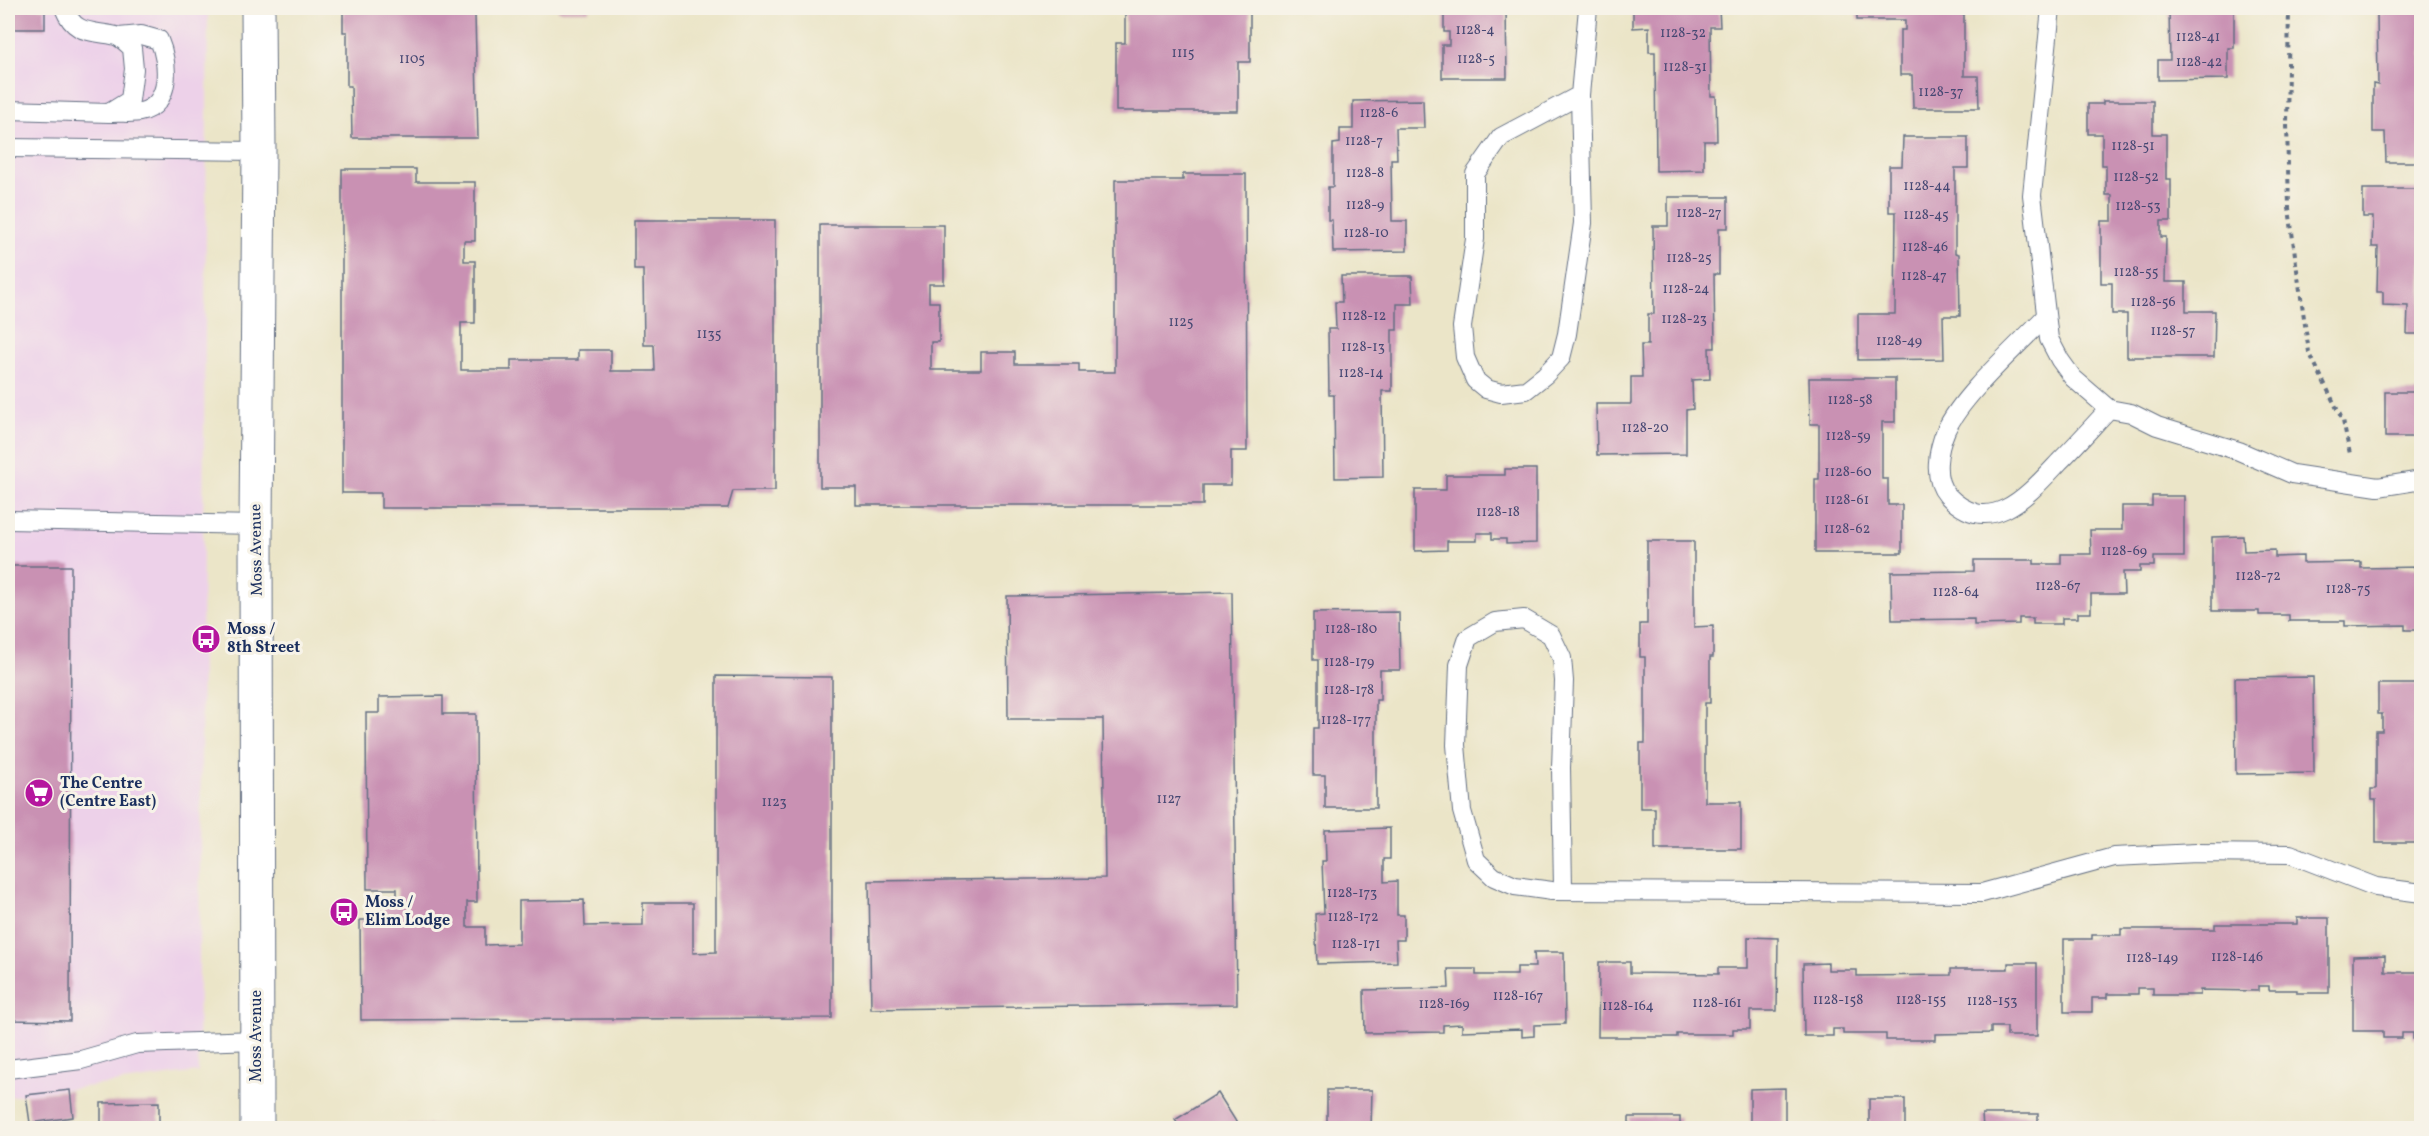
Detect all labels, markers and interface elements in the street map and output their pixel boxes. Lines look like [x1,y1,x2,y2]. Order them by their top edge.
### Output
house number: 1128-4 [1455,21,1495,40]
house number: 1128-32 [1660,24,1706,43]
house number: 1128-41 [2176,28,2220,47]
house number: 1115 [1171,44,1195,63]
house number: 1105 [399,50,425,69]
house number: 1128-5 [1457,50,1495,69]
house number: 1128-42 [2176,53,2222,72]
house number: 1128-31 [1663,58,1707,77]
house number: 1128-37 [1918,83,1964,102]
house number: 1128-6 [1360,104,1398,123]
house number: 1128-7 [1345,132,1383,151]
house number: 1128-51 [2111,137,2155,156]
house number: 1128-8 [1346,164,1384,183]
house number: 1128-52 [2113,168,2159,187]
house number: 1128-44 [1903,177,1951,196]
house number: 1128-9 [1346,196,1384,215]
house number: 1128-53 [2115,197,2161,216]
house number: 1128-27 [1676,204,1722,223]
house number: 1128-45 [1903,206,1949,225]
house number: 1128-10 [1343,224,1389,243]
house number: 1128-46 [1902,238,1948,257]
house number: 1128-25 [1666,249,1712,268]
house number: 1128-55 [2114,263,2158,282]
house number: 1128-47 [1901,267,1947,286]
house number: 1128-24 [1663,280,1709,299]
house number: 1128-56 [2130,293,2176,312]
house number: 1128-12 [1342,307,1386,326]
house number: 1128-23 [1661,310,1707,329]
house number: 1125 [1168,313,1194,332]
house number: 1128-57 [2151,322,2196,341]
house number: 1135 [697,325,721,344]
house number: 1128-49 [1876,332,1922,351]
house number: 1128-13 [1341,338,1385,357]
house number: 1128-14 [1338,364,1384,383]
house number: 1128-58 [1827,391,1873,410]
house number: 1128-20 [1621,419,1669,438]
house number: 1128-59 [1825,427,1871,446]
house number: 1128-60 [1824,463,1872,482]
house number: 1128-61 [1825,491,1869,510]
house number: 1128-18 [1476,503,1520,522]
street label: Moss Avenue [245,504,269,596]
house number: 1128-62 [1824,520,1870,539]
house number: 1128-69 [2101,542,2147,561]
house number: 1128-72 [2235,567,2281,586]
house number: 1128-67 [2035,577,2081,596]
house number: 1128-75 [2326,580,2370,599]
house number: 1128-64 [1933,583,1979,602]
place label: Moss / 8th Street [227,619,300,659]
house number: 1128-180 [1325,620,1377,639]
bus stop icon: Moss / 8th Street [190,623,222,655]
house number: 1128-179 [1324,653,1374,672]
house number: 1128-178 [1324,681,1374,700]
house number: 1128-177 [1321,711,1371,730]
place label: The Centre (Centre East) [60,773,156,813]
supermarket icon: The Centre (Centre East) [23,777,55,809]
house number: 1127 [1157,790,1182,809]
house number: 1123 [761,793,787,812]
house number: 1128-173 [1327,884,1377,903]
place label: Moss / Elim Lodge [365,892,450,932]
bus stop icon: Moss / Elim Lodge [328,896,360,928]
house number: 1128-172 [1328,908,1378,927]
house number: 1128-171 [1331,935,1381,954]
house number: 1128-146 [2211,948,2263,967]
house number: 1128-149 [2126,949,2178,968]
house number: 1128-167 [1493,987,1544,1006]
street label: Moss Avenue [246,990,268,1082]
house number: 1128-158 [1813,991,1863,1010]
house number: 1128-155 [1896,991,1946,1010]
house number: 1128-153 [1967,992,2017,1011]
house number: 1128-161 [1692,994,1742,1013]
house number: 1128-169 [1418,995,1470,1014]
house number: 1128-164 [1602,997,1654,1016]

